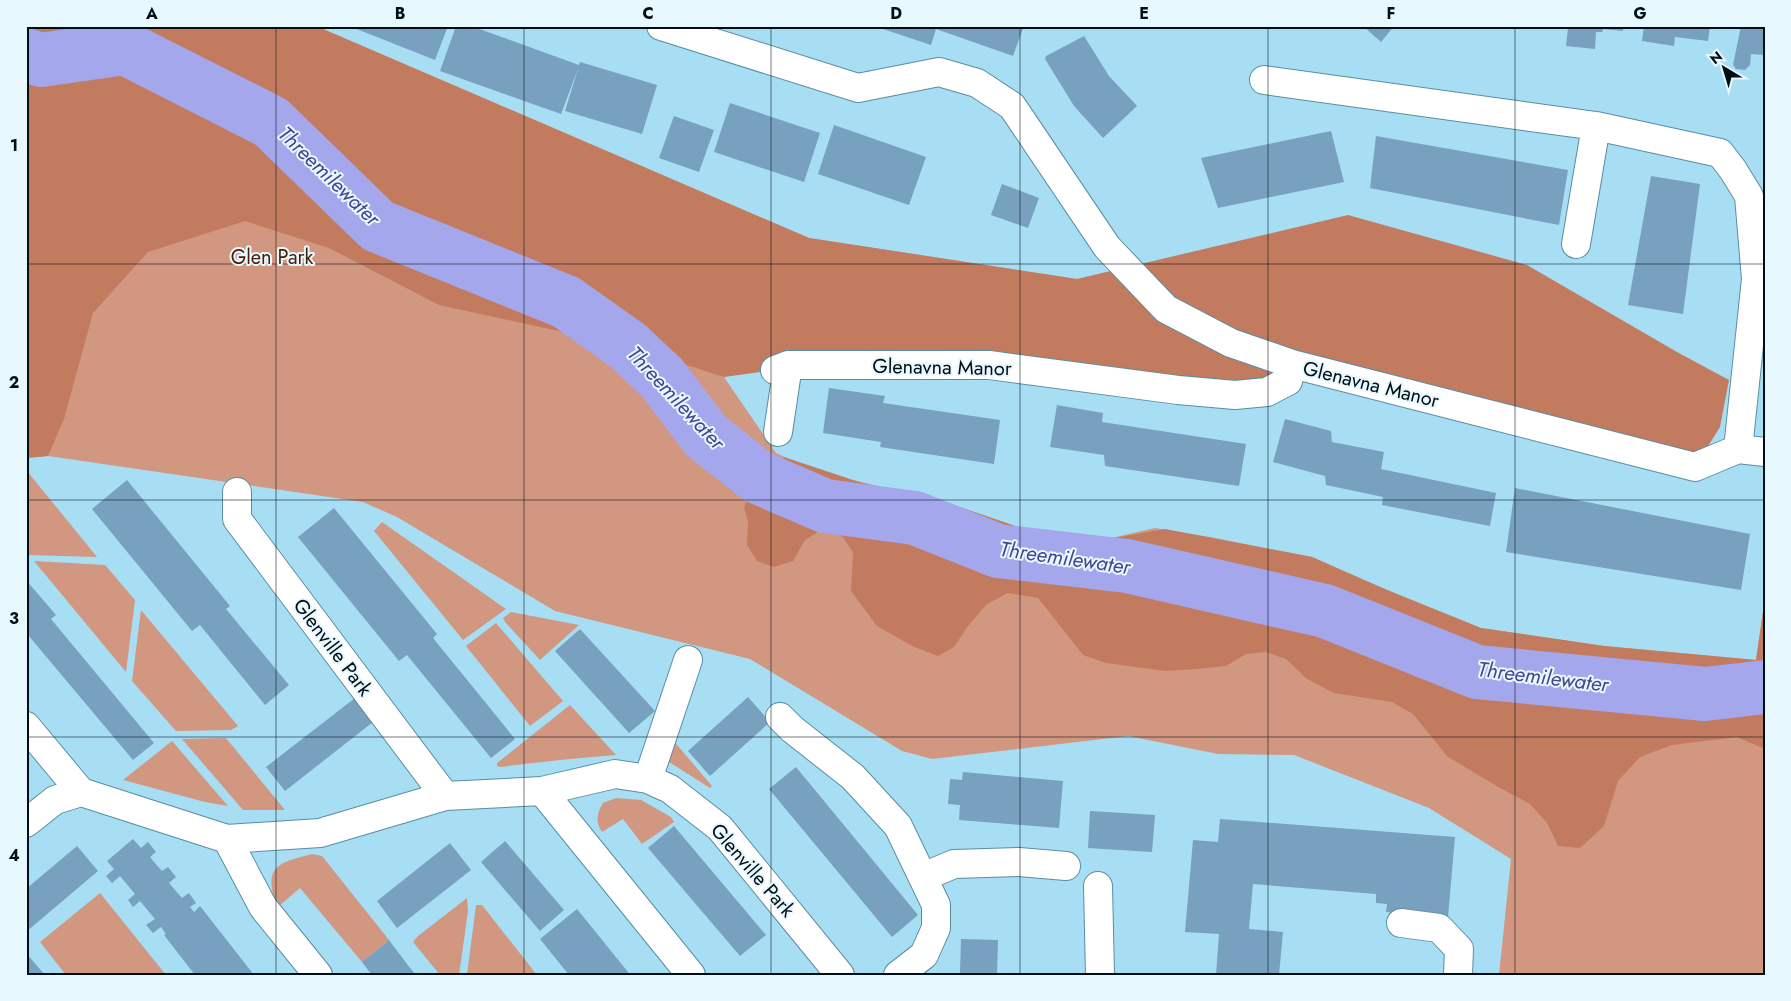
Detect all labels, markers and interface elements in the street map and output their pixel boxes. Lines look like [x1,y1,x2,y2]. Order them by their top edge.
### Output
text: A [145,2,158,25]
text: B [395,2,405,25]
text: C [642,2,654,25]
text: D [890,2,902,25]
text: E [1139,2,1149,25]
text: F [1387,2,1395,25]
text: G [1633,2,1647,25]
north arrow [1698,42,1748,92]
text: N [1705,46,1727,69]
water label: Threemilewater [271,119,388,233]
text: 1 [10,134,18,157]
park label: Glen Park [231,243,313,272]
water label: Threemilewater [620,340,733,457]
street label: Glenavna Manor [872,352,1012,383]
street label: Glenavna Manor [1300,354,1442,415]
text: 2 [9,371,19,394]
water label: Threemilewater [998,534,1133,582]
street label: Glenville Park [286,592,379,702]
text: 3 [9,607,19,630]
water label: Threemilewater [1476,654,1611,700]
street label: Glenville Park [704,817,802,924]
text: 4 [8,844,20,867]

